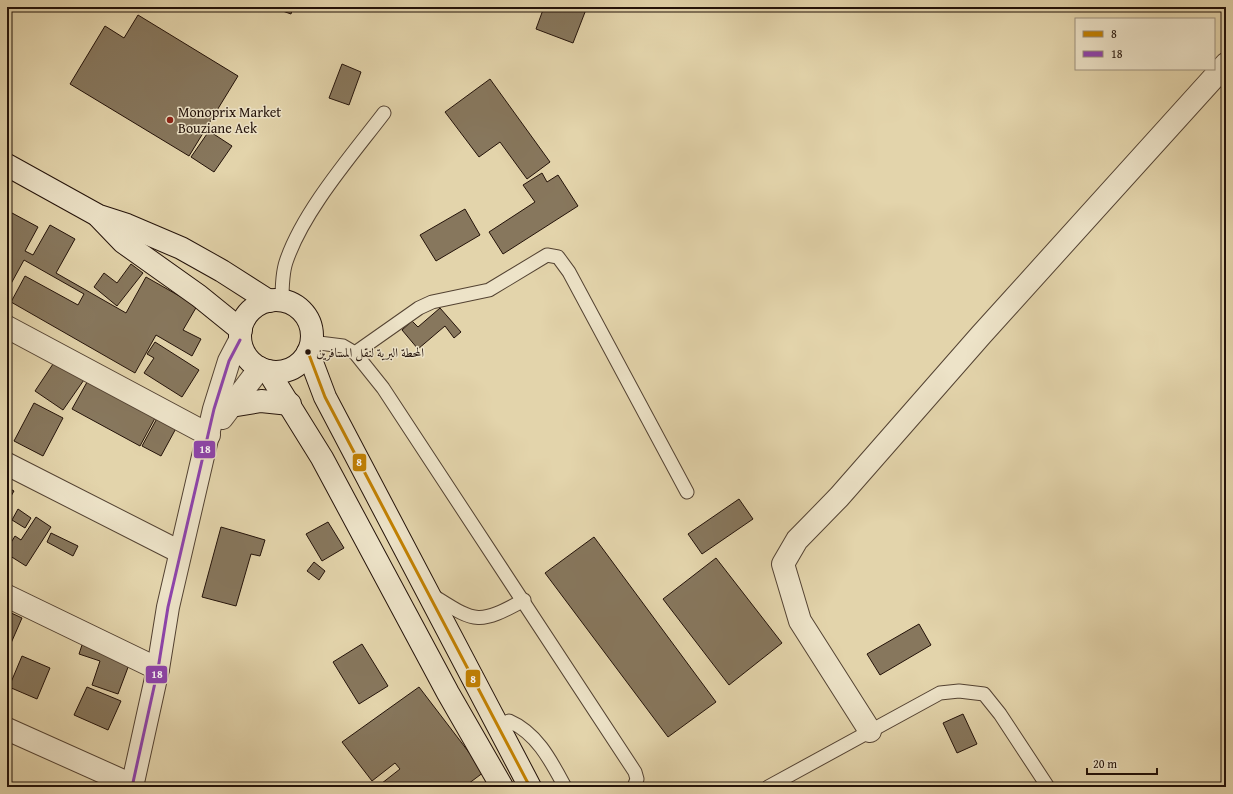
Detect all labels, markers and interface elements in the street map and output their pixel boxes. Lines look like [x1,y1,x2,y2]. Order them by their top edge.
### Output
legend [1075,18,1215,70]
text: 8 [1111,25,1117,42]
text: 18 [1111,45,1123,62]
place label: Monoprix Market Bouziane Aek [178,102,281,138]
marker: Monoprix Market Bouziane Aek [165,115,175,125]
place label: المحطة البرية لنقل المسافرين [316,343,424,362]
marker: المحطة البرية لنقل المسافرين [303,347,313,357]
line badge: 18 [193,440,216,459]
text: 18 [199,441,211,457]
line badge: 8 [352,453,367,472]
text: 8 [356,454,362,470]
line badge: 18 [145,665,168,684]
text: 18 [151,666,163,682]
line badge: 8 [465,669,481,688]
text: 8 [470,671,476,687]
scale bar [1087,750,1157,776]
text: 20 m [1093,755,1117,772]

